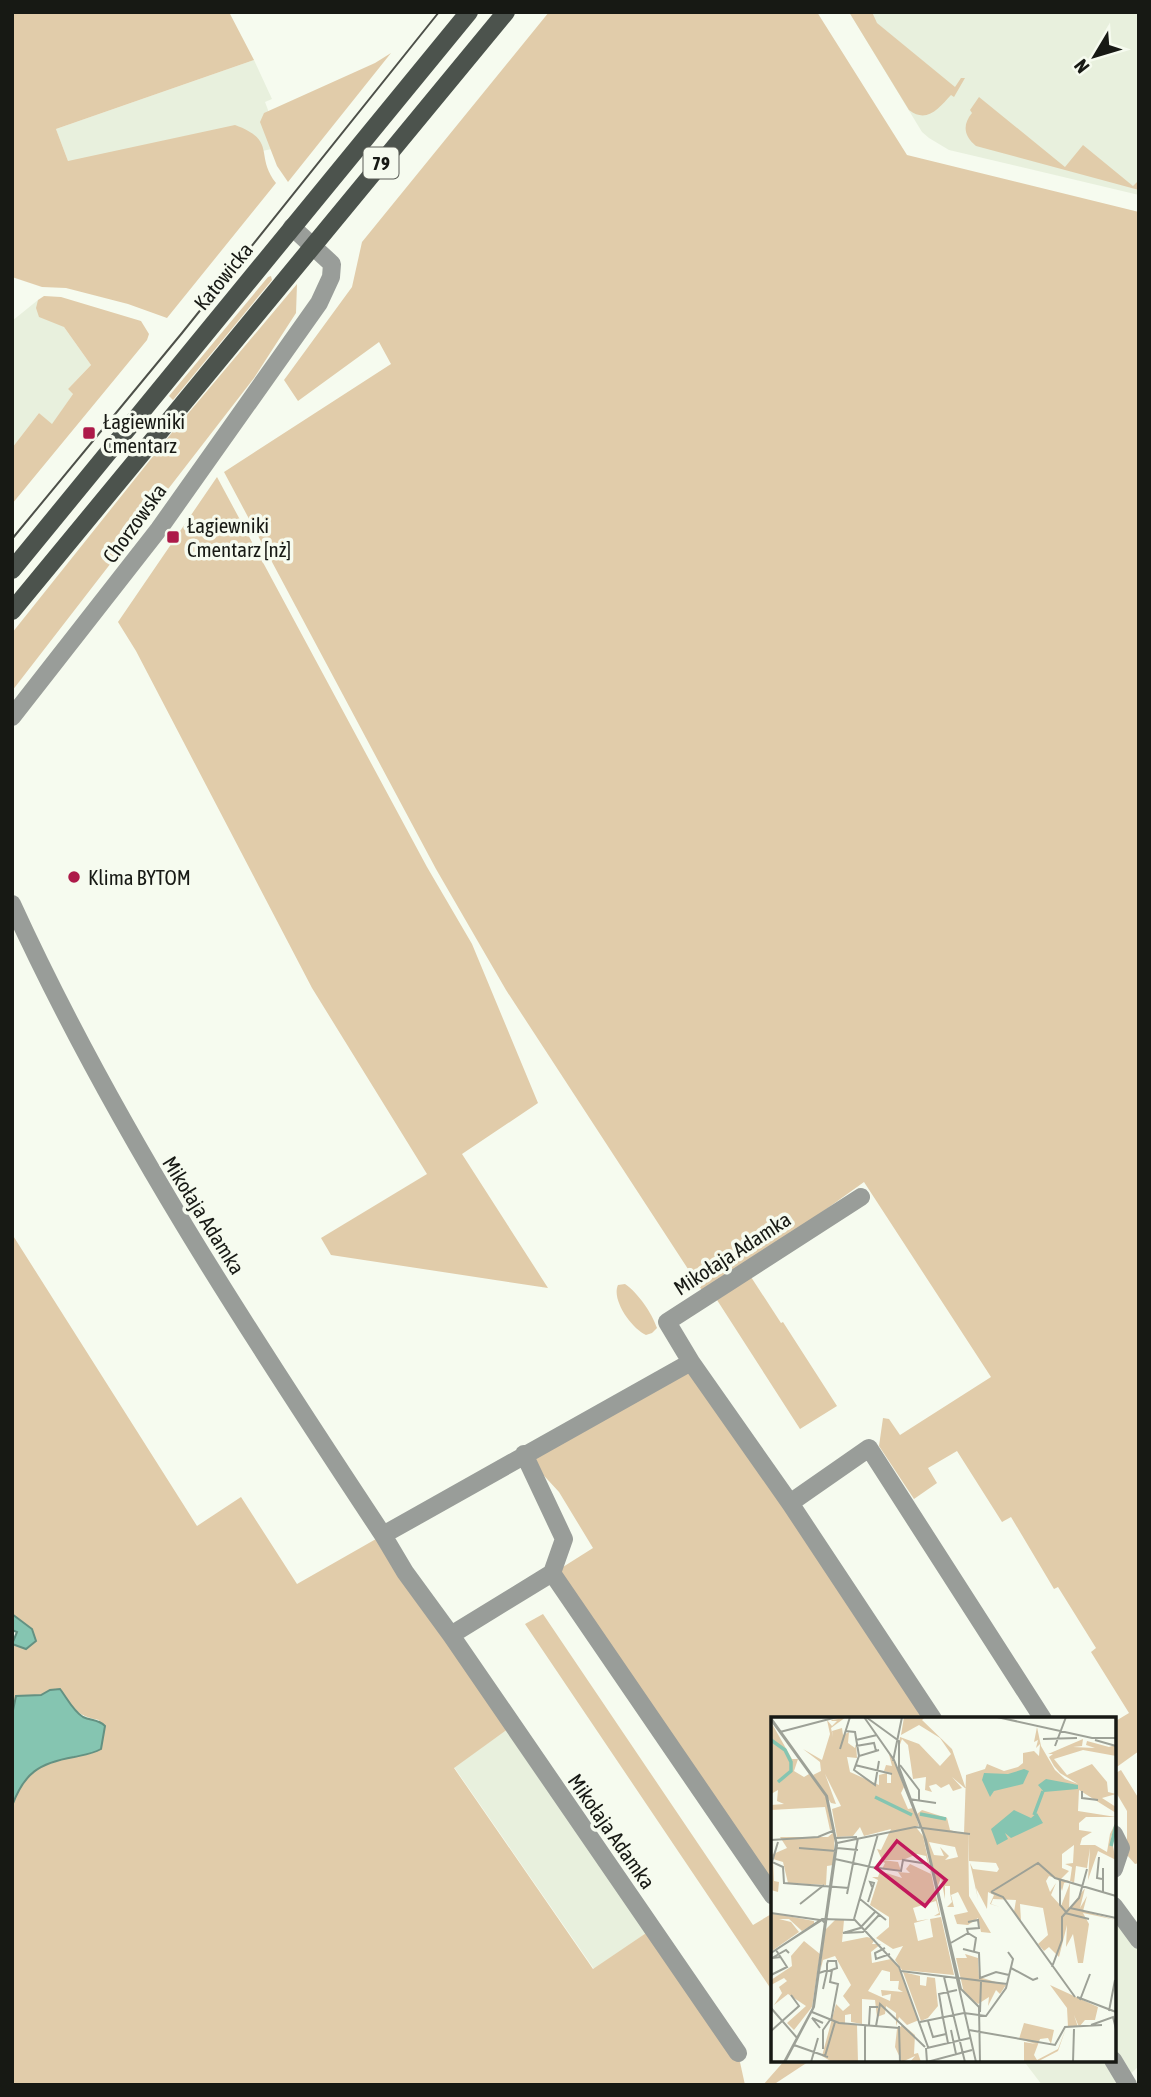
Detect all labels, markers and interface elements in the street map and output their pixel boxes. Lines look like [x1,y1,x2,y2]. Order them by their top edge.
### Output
north arrow [1060,21,1130,91]
text: N [1069,55,1094,78]
road number: 79 [364,148,398,178]
street label: Katowicka [189,238,257,314]
place label: Łagiewniki Cmentarz [103,409,185,457]
marker: Łagiewniki Cmentarz [81,425,97,441]
street label: Chorzowska [97,479,171,567]
place label: Łagiewniki Cmentarz [nż] [187,513,291,561]
marker: Łagiewniki Cmentarz [nż] [165,529,181,545]
place label: Klima BYTOM [88,865,191,889]
marker: Klima BYTOM [66,869,82,885]
street label: Mikołaja Adamka [158,1152,250,1278]
street label: Mikołaja Adamka [669,1206,795,1300]
inset map [771,1717,1116,2062]
street label: Mikołaja Adamka [564,1769,660,1893]

